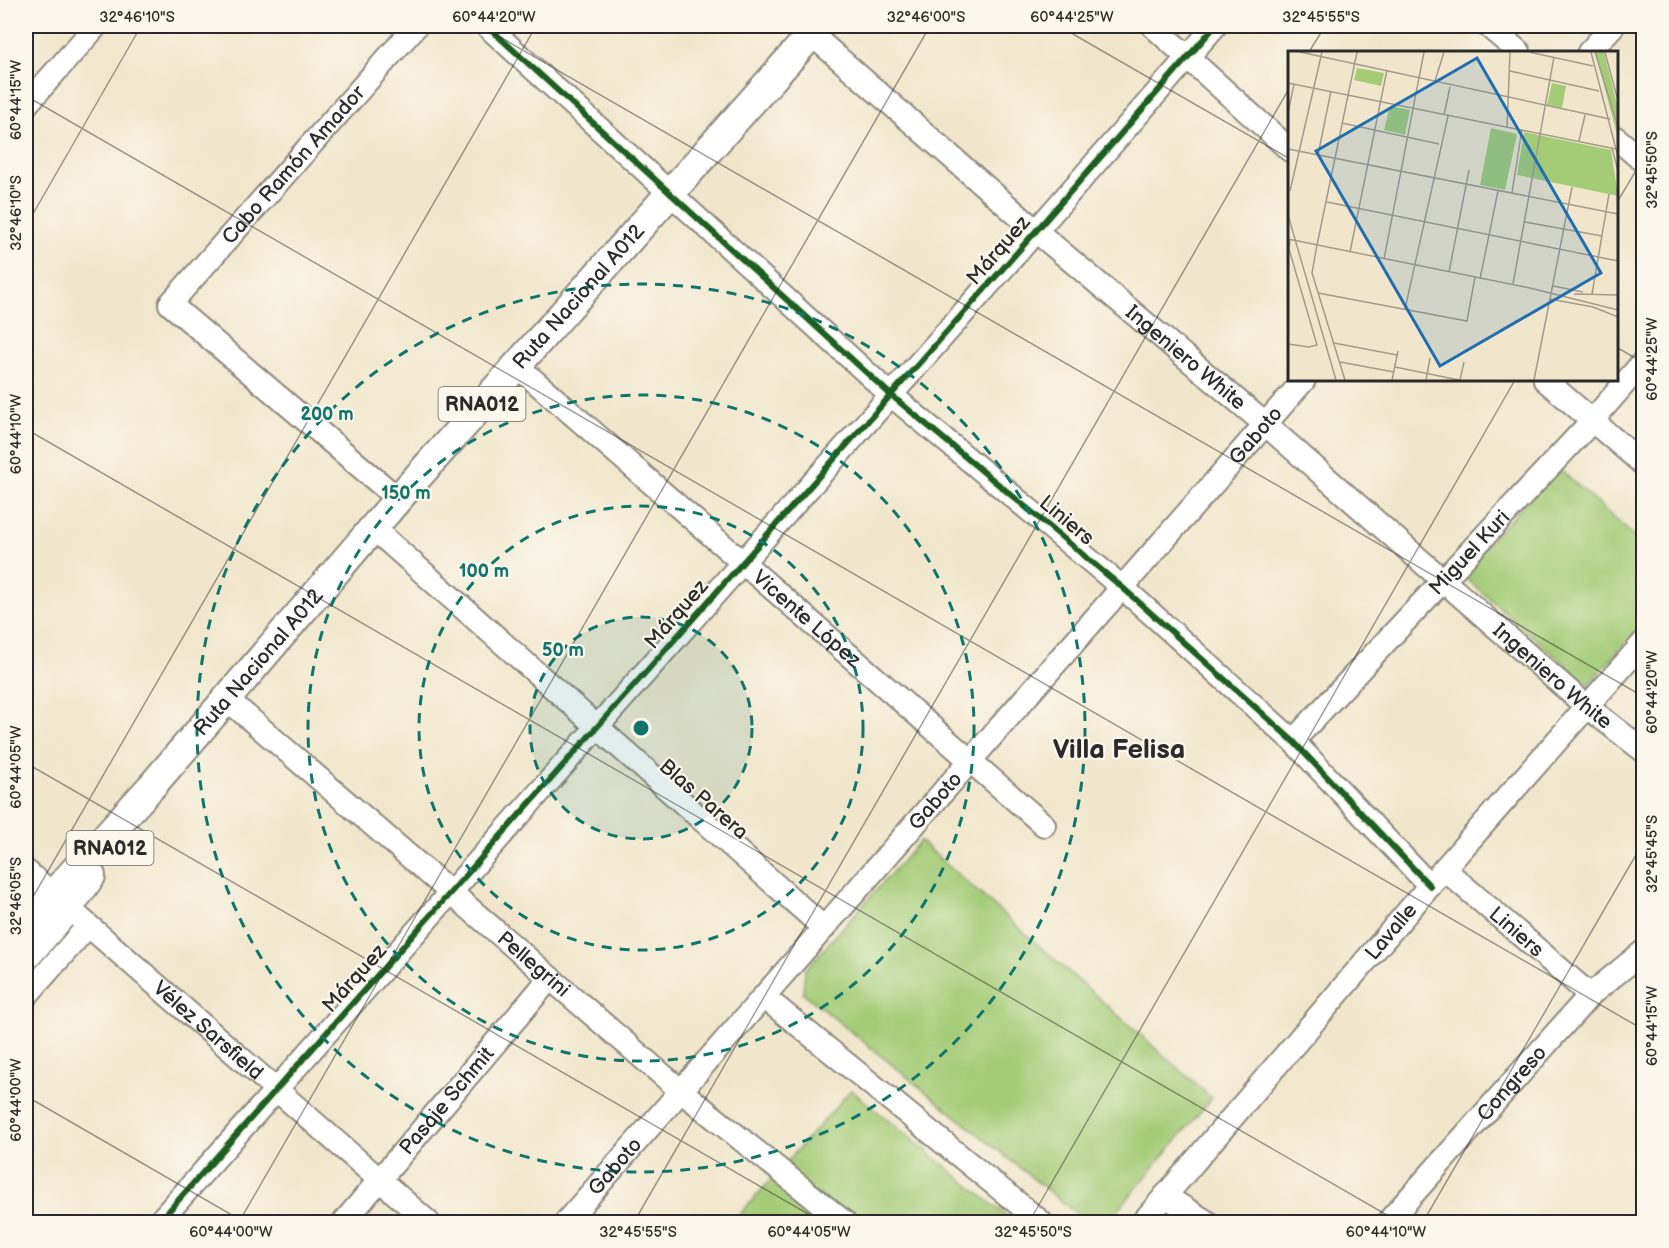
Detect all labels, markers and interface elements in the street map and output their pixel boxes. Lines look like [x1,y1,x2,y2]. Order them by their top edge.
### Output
text: 32°46'10"S [99,8,175,27]
text: 60°44'20"W [452,8,536,27]
text: 32°46'00"S [887,8,965,27]
text: 60°44'25"W [1030,8,1114,27]
text: 32°45'55"S [1282,8,1360,27]
inset map [1288,51,1618,381]
text: 60°44'15"W [7,60,26,140]
street label: Cabo Ramón Amador [217,80,371,250]
text: 32°45'50"S [1643,131,1662,209]
text: 32°46'10"S [7,175,26,251]
street label: Márquez [962,210,1036,290]
street label: Ruta Nacional A012 [508,219,650,374]
street label: Ingeniero White [1120,300,1251,415]
text: 60°44'25"W [1643,317,1662,401]
road number: RNA012 [438,387,526,421]
text: 60°44'10"W [7,393,26,474]
street label: Gaboto [1224,402,1288,470]
text: 200 m [300,404,354,425]
text: 150 m [381,483,431,504]
street label: Liniers [1034,490,1099,551]
street label: Miguel Kuri [1424,505,1515,600]
text: 100 m [459,561,509,582]
street label: Vicente López [747,565,867,673]
street label: Márquez [640,574,714,654]
street label: Ruta Nacional A012 [189,583,329,741]
street label: Ingeniero White [1488,618,1617,735]
text: 50 m [542,640,584,661]
text: 60°44'20"W [1643,650,1662,734]
centre of rings [631,718,651,738]
text: 60°44'05"W [7,725,26,809]
district label: Villa Felisa [1053,734,1185,766]
street label: Blas Parera [654,754,753,845]
street label: Gaboto [903,767,968,835]
text: 32°45'45"S [1643,815,1662,893]
road number: RNA012 [66,831,154,865]
text: 32°46'05"S [7,857,26,935]
street label: Lavalle [1360,898,1422,965]
street label: Liniers [1484,902,1549,963]
street label: Pellegrini [492,926,575,1003]
street label: Márquez [317,938,392,1018]
street label: Vélez Sarsfield [148,976,268,1085]
text: 60°44'15"W [1643,986,1662,1066]
street label: Congreso [1472,1040,1552,1126]
street label: Pasaje Schmit [394,1041,500,1160]
text: 60°44'00"W [7,1058,26,1142]
street label: Gaboto [583,1132,647,1201]
text: 60°44'00"W [189,1223,273,1242]
text: 32°45'55"S [599,1223,677,1242]
text: 60°44'05"W [767,1223,851,1242]
text: 32°45'50"S [994,1223,1072,1242]
text: 60°44'10"W [1346,1223,1427,1242]

